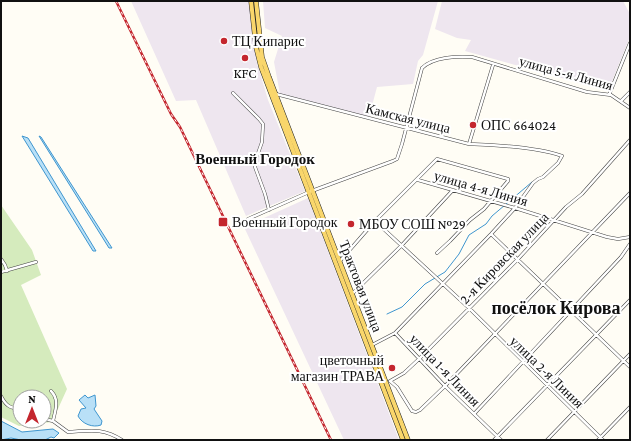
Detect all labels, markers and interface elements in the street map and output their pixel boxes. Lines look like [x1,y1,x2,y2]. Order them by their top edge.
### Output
place label: ТЦ Кипарис [232,33,305,49]
marker: ТЦ Кипарис [219,36,229,46]
marker: KFC [240,53,250,63]
street label: улица 5-я Линия [517,53,615,93]
place label: KFC [233,65,257,81]
street label: Камская улица [364,100,453,136]
place label: ОПС 664024 [481,117,556,133]
marker: ОПС 664024 [468,120,478,130]
district label: Военный Городок [195,151,315,167]
street label: улица 4-я Линия [432,167,530,209]
street label: 2-я Кировская улица [456,208,552,307]
place label: Военный Городок [232,214,338,230]
marker: Военный Городок [217,216,229,228]
place label: МБОУ СОШ №29 [359,216,466,232]
marker: МБОУ СОШ №29 [346,219,356,229]
street label: Трактовая улица [336,238,386,335]
district label: посёлок Кирова [492,298,621,318]
street label: улица 1-я Линия [406,330,484,410]
street label: улица 2-я Линия [507,333,588,412]
place label: цветочный магазин ТРАВА [291,352,385,384]
marker: цветочный магазин ТРАВА [387,363,397,373]
north arrow [12,389,52,429]
text: N [28,393,36,405]

